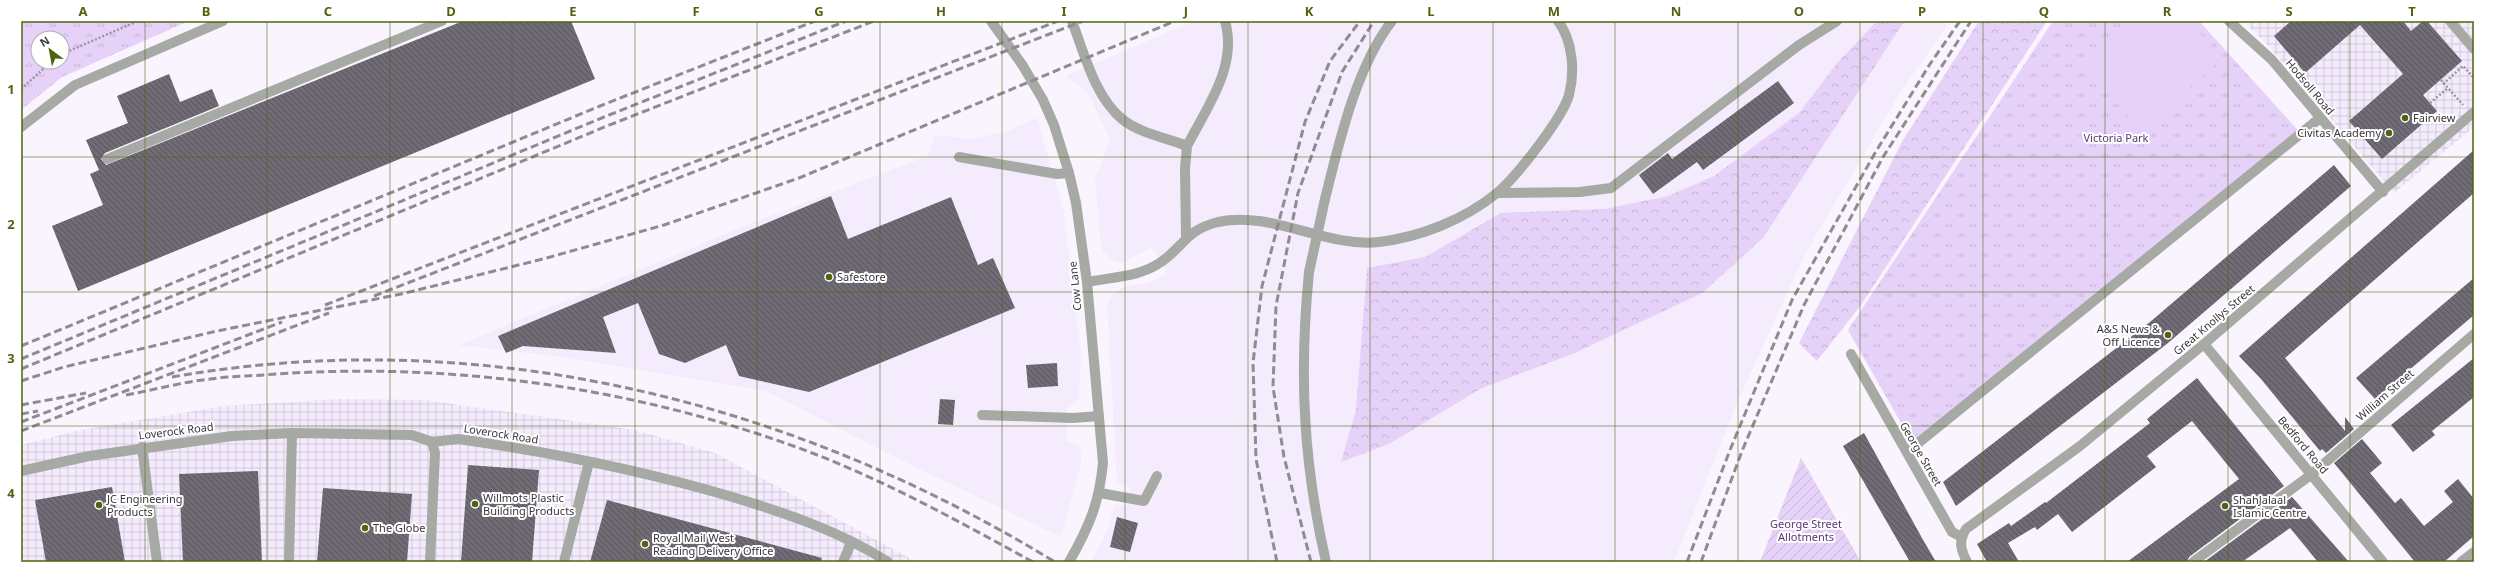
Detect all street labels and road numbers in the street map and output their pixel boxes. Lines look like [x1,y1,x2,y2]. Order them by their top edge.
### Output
street label: Hodsoll Road [2283,56,2338,118]
street label: Cow Lane [1064,260,1085,312]
street label: Great Knollys Street [2170,281,2258,358]
street label: William Street [2353,365,2417,424]
street label: Bedford Road [2275,413,2332,477]
street label: Loverock Road [138,418,214,443]
street label: George Street [1897,419,1946,489]
street label: Loverock Road [463,420,539,447]

